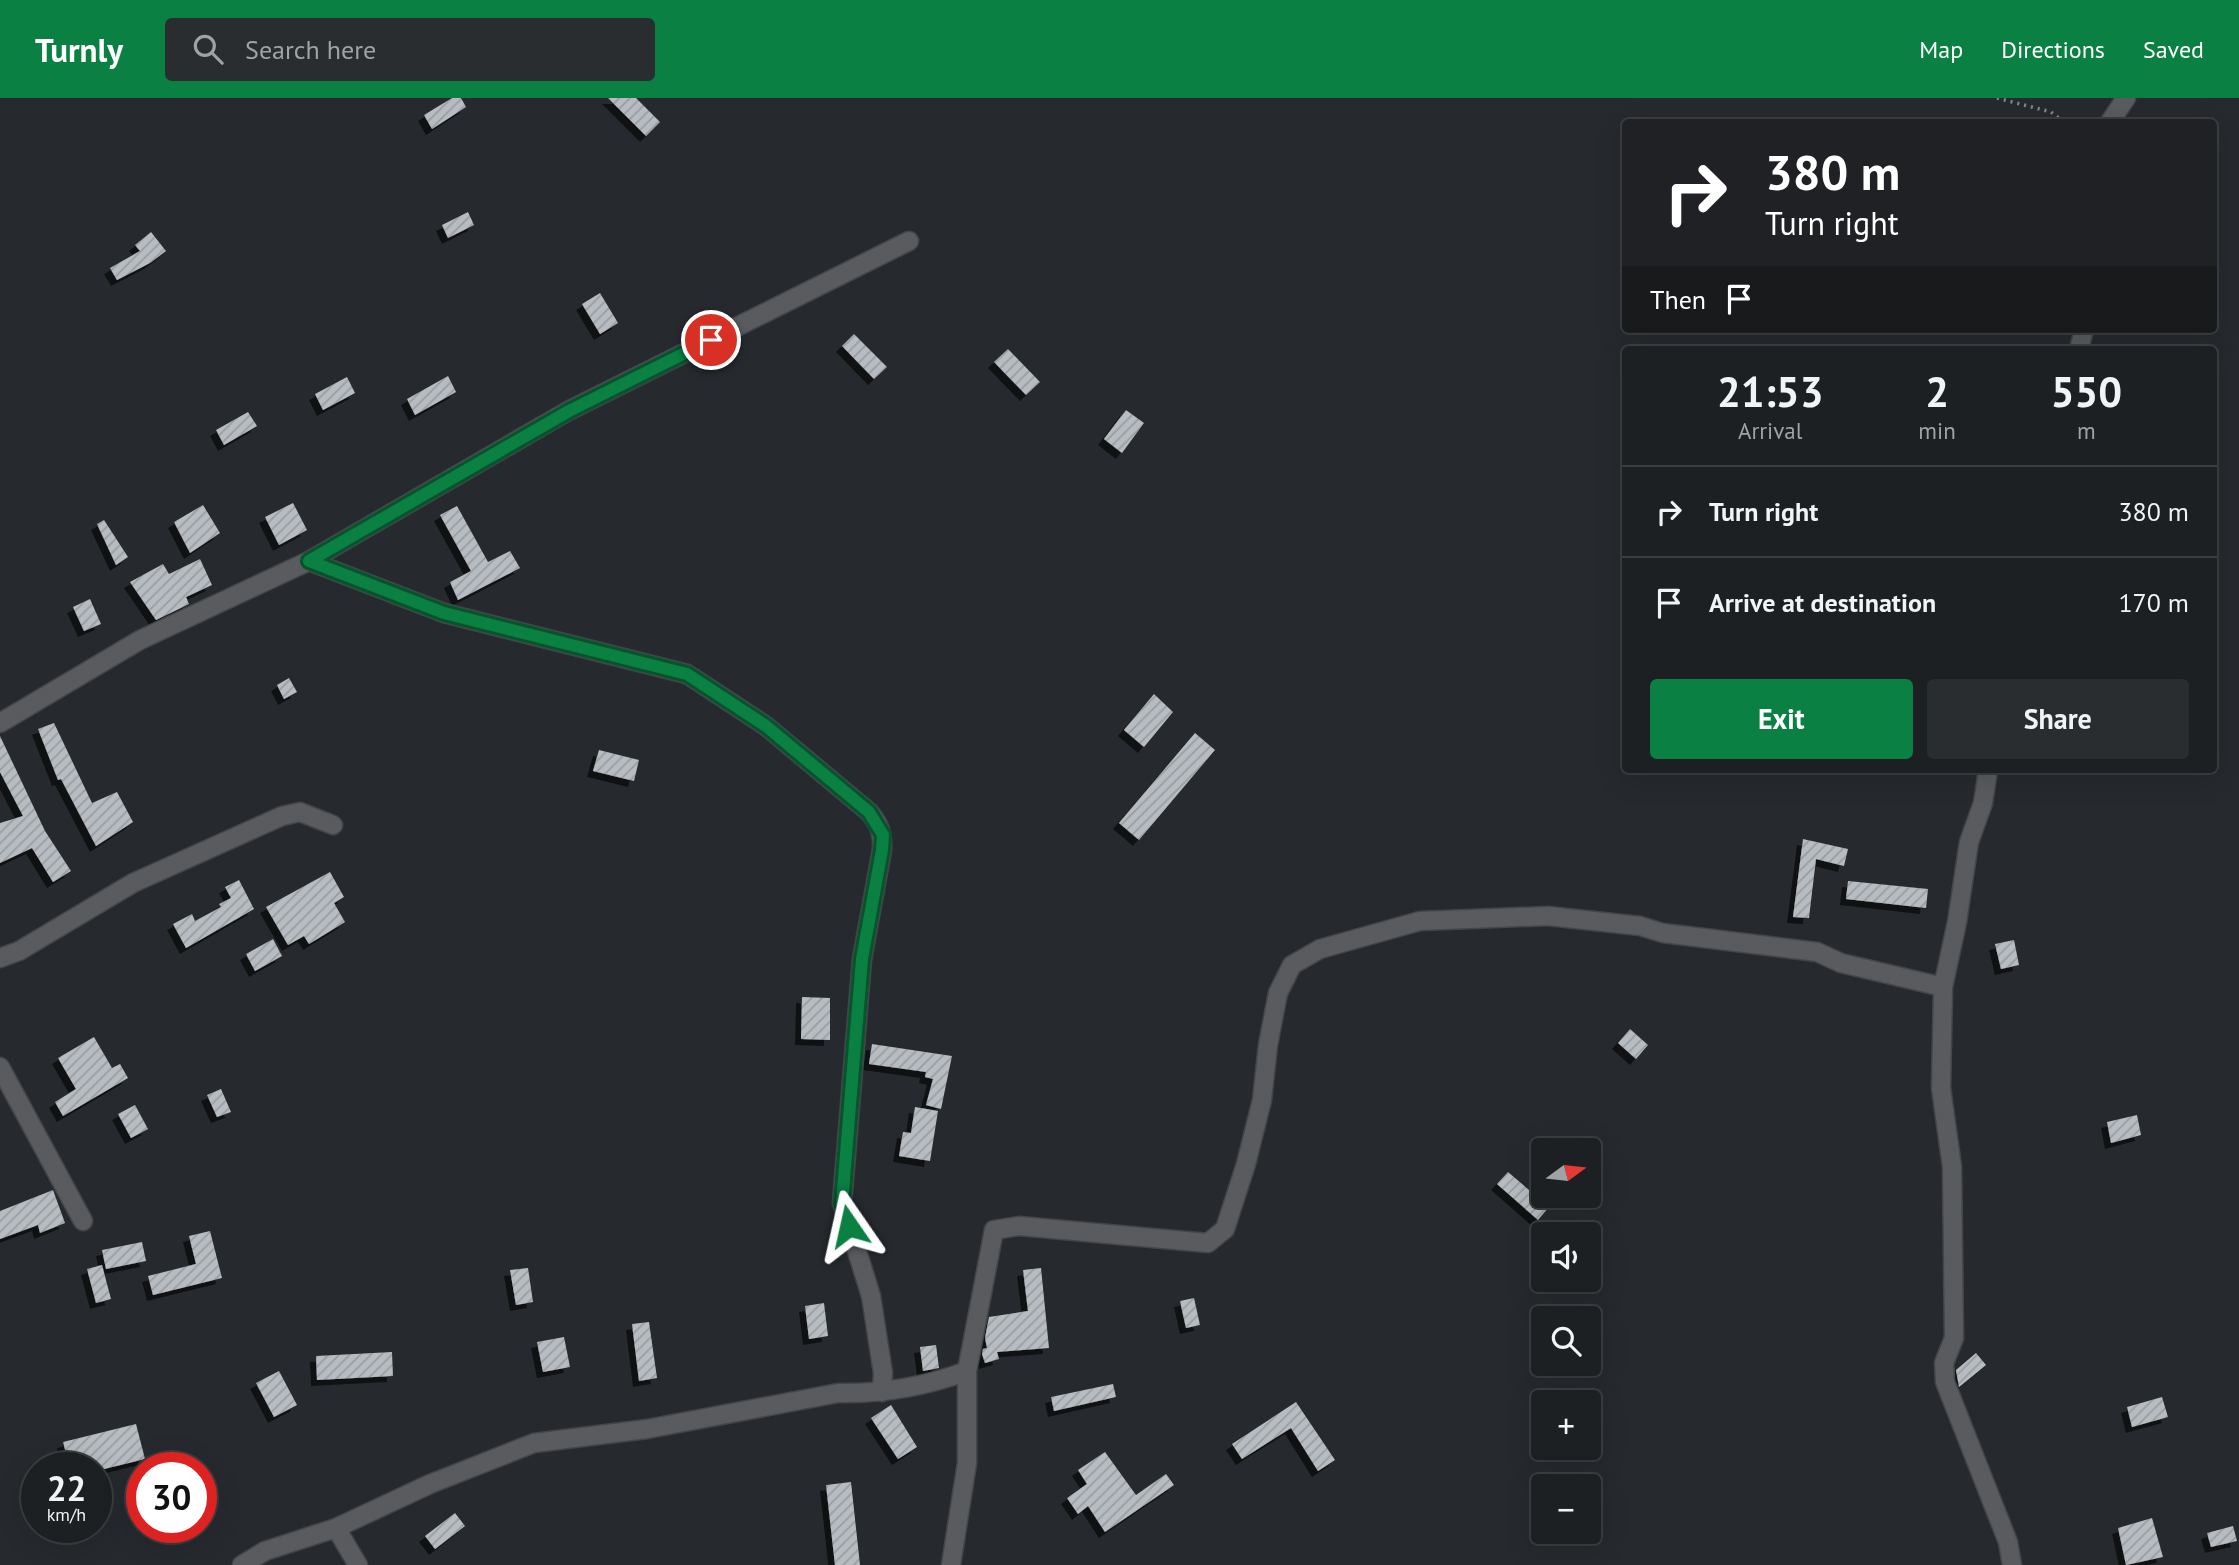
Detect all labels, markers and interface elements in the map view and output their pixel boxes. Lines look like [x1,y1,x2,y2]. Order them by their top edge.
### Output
search box [165,18,655,81]
text: Turnly [35,28,123,71]
icon: search [189,30,227,68]
text: Search here [245,33,376,66]
text: Map [1919,34,1963,65]
text: Directions [2001,34,2105,65]
text: Saved [2143,34,2204,65]
text: 380 m [1765,140,1900,204]
icon: right [1650,147,1741,238]
text: Turn right [1765,202,1899,244]
icon: arrive [1720,280,1758,318]
text: Then [1650,283,1706,316]
pin [681,310,741,370]
icon: arrive [692,321,730,359]
text: 21:53 [1717,364,1823,419]
text: 2 [1925,364,1949,419]
text: 550 [2051,364,2122,419]
text: Arrival [1738,416,1802,445]
text: min [1918,416,1956,445]
text: m [2077,416,2096,445]
icon: right [1650,493,1688,531]
text: Turn right [1709,495,1818,528]
text: 380 m [2118,495,2189,528]
icon: arrive [1650,584,1688,622]
text: Arrive at destination [1709,586,1936,619]
text: 170 m [2118,586,2189,619]
button: Exit [1650,679,1913,759]
button: Share [1927,679,2189,759]
north arrow [1531,1138,1601,1208]
map controls [1531,1138,1601,1544]
position arrow [812,1189,886,1263]
button: sound [1531,1222,1601,1292]
button: search [1531,1306,1601,1376]
button: + [1531,1390,1601,1460]
speed limit sign: 30 [126,1452,217,1543]
text: 22 [47,1465,86,1511]
button: − [1531,1474,1601,1544]
text: km/h [47,1503,86,1526]

